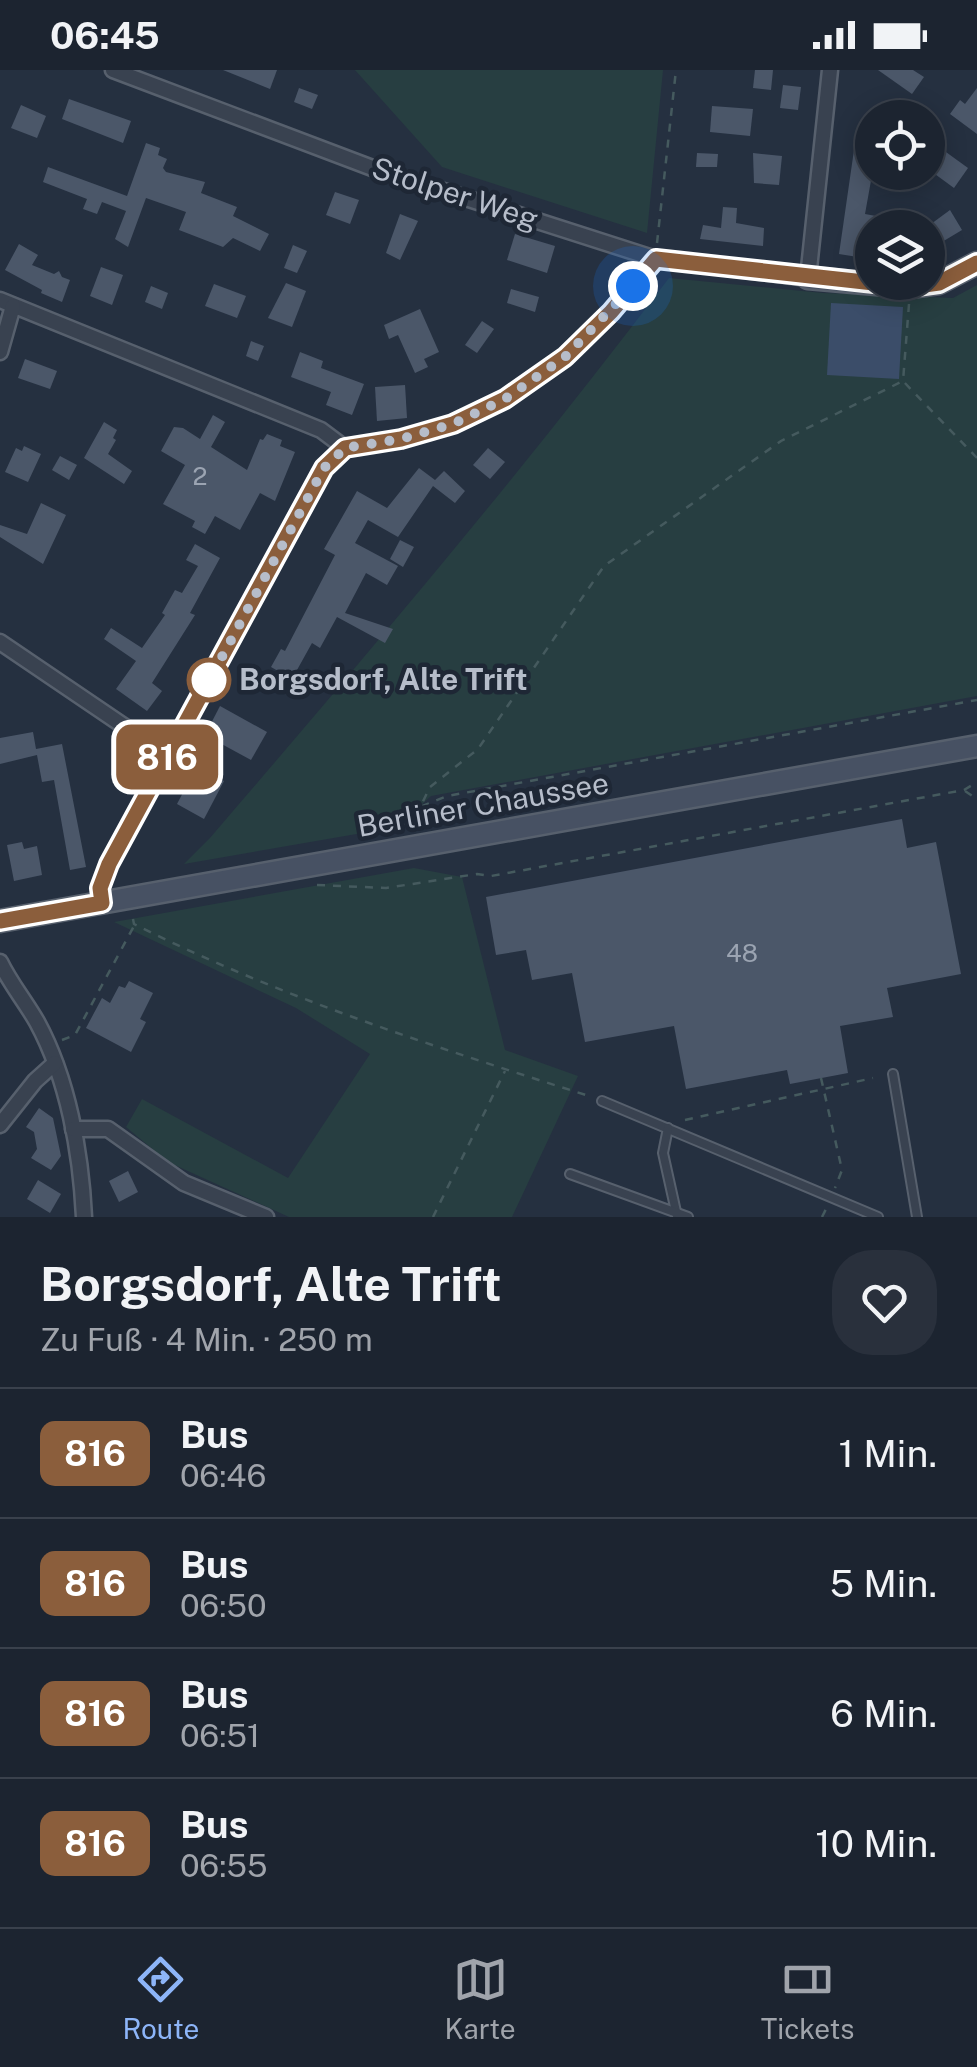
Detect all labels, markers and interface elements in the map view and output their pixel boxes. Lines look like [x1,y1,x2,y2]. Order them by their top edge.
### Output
text: 06:45 [50,13,160,58]
map controls [855,100,945,300]
button: locate [855,100,945,190]
street label: Stolper Weg [368,149,543,237]
button: layers [855,210,945,300]
your location [608,261,658,311]
house number: 2 [193,461,207,491]
marker: Borgsdorf, Alte Trift [188,659,230,701]
place label: Borgsdorf, Alte Trift [239,661,527,697]
line badge: 816 [110,724,224,790]
text: 816 [136,737,198,778]
street label: Berliner Chaussee [354,764,612,844]
house number: 48 [726,938,758,968]
button: heart [832,1250,937,1355]
text: Borgsdorf, Alte Trift [40,1255,501,1312]
text: Zu Fuß · 4 Min. · 250 m [40,1321,373,1358]
text: Bus [180,1412,249,1457]
text: 1 Min. [839,1431,937,1476]
text: 816 [64,1433,126,1474]
text: 06:46 [180,1457,266,1494]
text: Bus [180,1542,249,1587]
text: 5 Min. [830,1561,937,1606]
text: 816 [64,1563,126,1604]
text: 06:50 [180,1587,267,1624]
text: Bus [180,1672,249,1717]
text: 6 Min. [830,1691,937,1736]
text: 816 [64,1693,126,1734]
text: 06:51 [180,1717,260,1754]
text: Bus [180,1802,249,1847]
text: 10 Min. [815,1821,937,1866]
text: 816 [64,1823,126,1864]
text: 06:55 [180,1847,268,1884]
tab: Route [122,1952,199,2045]
tab: Karte [444,1952,516,2045]
tab: Tickets [761,1952,855,2045]

